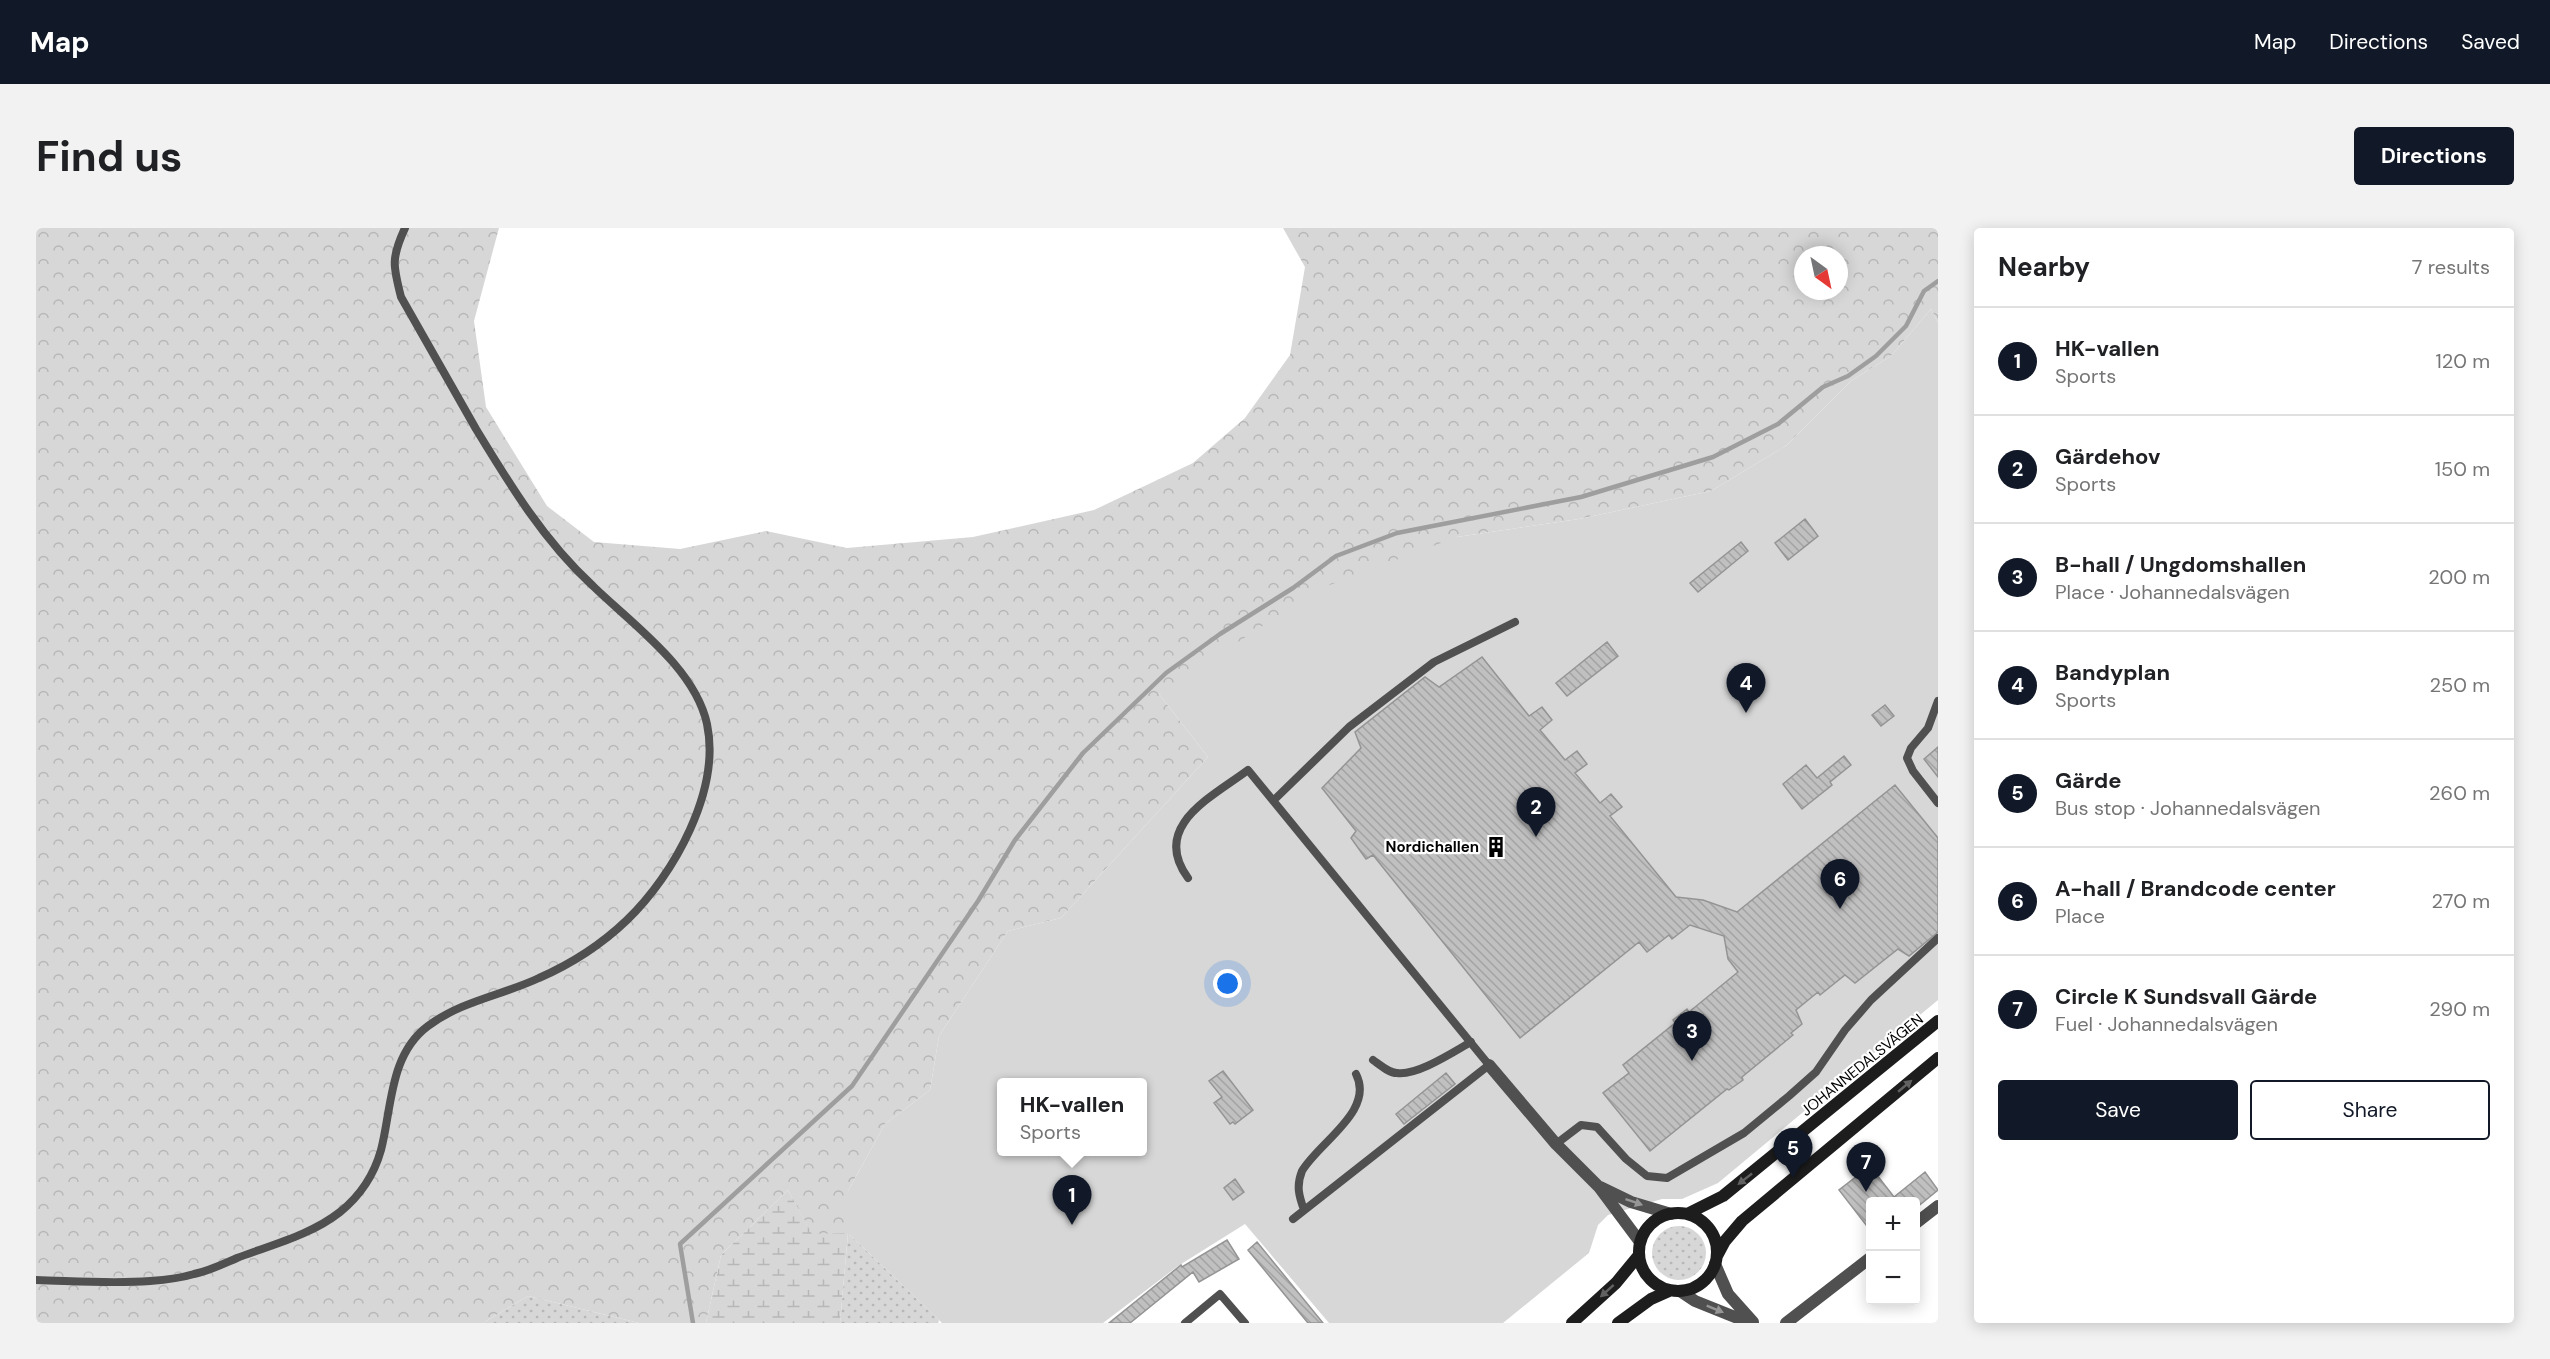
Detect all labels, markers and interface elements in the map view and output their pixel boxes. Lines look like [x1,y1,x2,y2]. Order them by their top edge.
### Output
text: Map [30,24,90,61]
text: Map [2254,28,2296,56]
text: Directions [2329,28,2428,56]
text: Saved [2461,28,2520,56]
button: Directions [2354,127,2514,185]
text: Find us [36,129,182,184]
north arrow [1794,246,1848,300]
text: Nearby [1998,250,2090,284]
text: 7 results [2412,254,2490,280]
text: HK-vallen [2055,334,2160,363]
text: 1 [2014,348,2021,374]
text: 120 m [2436,348,2490,374]
text: Sports [2055,363,2116,389]
text: Gärdehov [2055,442,2160,471]
text: 2 [2012,456,2023,482]
text: 150 m [2435,456,2490,482]
text: Sports [2055,471,2116,497]
text: B-hall / Ungdomshallen [2055,550,2306,579]
text: 3 [2011,564,2024,590]
text: 200 m [2428,564,2490,590]
text: Place · Johannedalsvägen [2055,579,2290,605]
text: Bandyplan [2055,658,2170,687]
pin: 4 [1726,664,1766,713]
text: 4 [2011,672,2024,698]
text: 250 m [2429,672,2490,698]
text: Sports [2055,687,2116,713]
text: Gärde [2055,766,2122,795]
text: 5 [2011,780,2024,806]
text: 260 m [2429,780,2490,806]
pin: 2 [1516,788,1556,837]
text: Bus stop · Johannedalsvägen [2055,795,2321,821]
building icon: Nordichallen [1484,835,1508,859]
place label: Nordichallen [1386,837,1479,857]
pin: 6 [1820,860,1860,909]
text: A-hall / Brandcode center [2055,874,2336,903]
text: 6 [2011,888,2024,914]
text: 270 m [2432,888,2490,914]
text: Place [2055,903,2105,929]
your location [1213,969,1242,998]
text: Circle K Sundsvall Gärde [2055,982,2317,1011]
text: 7 [2012,996,2023,1022]
text: 290 m [2429,996,2490,1022]
street label: JOHANNEDALSVÄGEN [1797,1009,1927,1121]
text: Fuel · Johannedalsvägen [2055,1011,2278,1037]
pin: 3 [1672,1012,1712,1061]
popup [997,1078,1147,1156]
one-way arrow [1897,1079,1913,1092]
button: Save [1998,1080,2238,1140]
button: Share [2250,1080,2490,1140]
text: HK-vallen [1020,1090,1124,1119]
text: Sports [1020,1119,1081,1145]
pin: 5 [1774,1128,1812,1178]
pin: 7 [1846,1142,1886,1192]
one-way arrow [1737,1172,1753,1185]
pin: 1 [1052,1176,1092,1225]
one-way arrow [1625,1197,1643,1207]
map controls [1866,1197,1920,1305]
button: + [1866,1197,1920,1251]
button: − [1866,1251,1920,1305]
one-way arrow [1600,1284,1615,1298]
one-way arrow [1706,1304,1724,1314]

